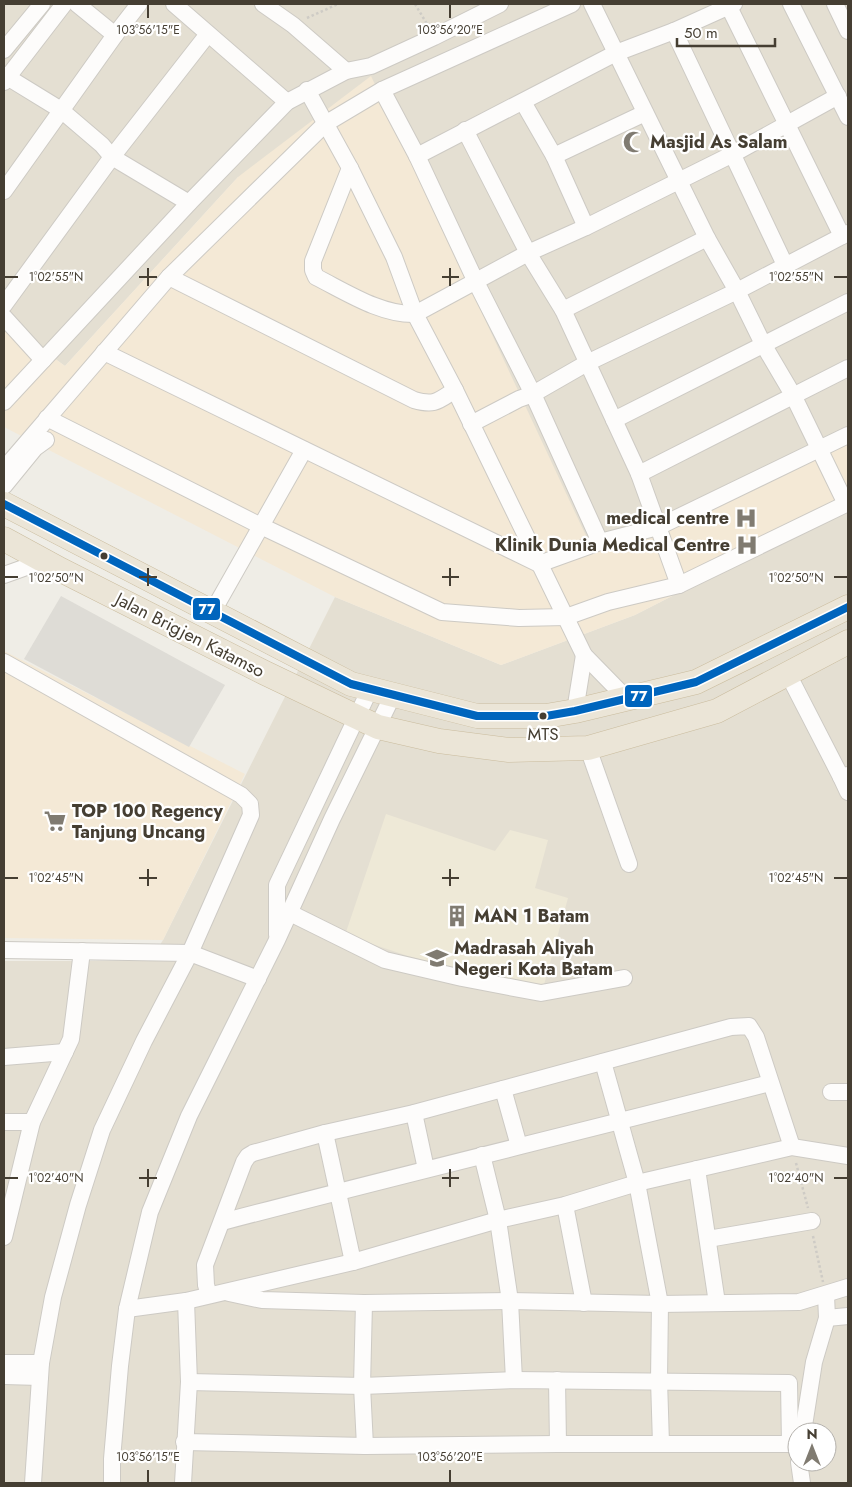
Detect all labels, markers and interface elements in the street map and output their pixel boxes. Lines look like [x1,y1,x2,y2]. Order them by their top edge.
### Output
scale bar [677,15,774,47]
text: 103°56'15"E [116,21,180,39]
text: 103°56'20"E [417,21,483,39]
text: 50 m [684,22,718,44]
mosque icon: Masjid As Salam [621,129,647,155]
place label: Masjid As Salam [650,129,787,155]
text: 1°02'55"N [29,268,83,286]
text: 1°02'55"N [769,268,823,286]
place label: medical centre [606,505,729,531]
hospital icon: medical centre [733,505,759,531]
place label: Klinik Dunia Medical Centre [495,532,730,558]
hospital icon: Klinik Dunia Medical Centre [734,532,760,558]
unlabelled marker [99,551,109,561]
text: 1°02'50"N [28,569,84,587]
text: 1°02'50"N [768,569,824,587]
street label: Jalan Brigjen Katamso [109,585,269,684]
line badge: 77 [192,597,221,621]
text: 77 [199,599,216,619]
line badge: 77 [624,684,653,708]
text: 77 [631,686,648,706]
marker: MTS [538,711,548,721]
place label: MTS [528,722,559,746]
place label: TOP 100 Regency Tanjung Uncang [72,798,223,845]
supermarket icon: TOP 100 Regency Tanjung Uncang [42,808,68,834]
text: 1°02'45"N [29,869,83,887]
text: 1°02'45"N [769,869,823,887]
building icon: MAN 1 Batam [444,903,470,929]
place label: MAN 1 Batam [474,903,589,929]
place label: Madrasah Aliyah Negeri Kota Batam [454,935,613,982]
school or university icon: Madrasah Aliyah Negeri Kota Batam [424,945,450,971]
text: 1°02'40"N [28,1169,84,1187]
text: 1°02'40"N [768,1169,824,1187]
north arrow [787,1422,837,1472]
text: N [806,1424,818,1444]
text: 103°56'15"E [116,1448,180,1466]
text: 103°56'20"E [417,1448,483,1466]

